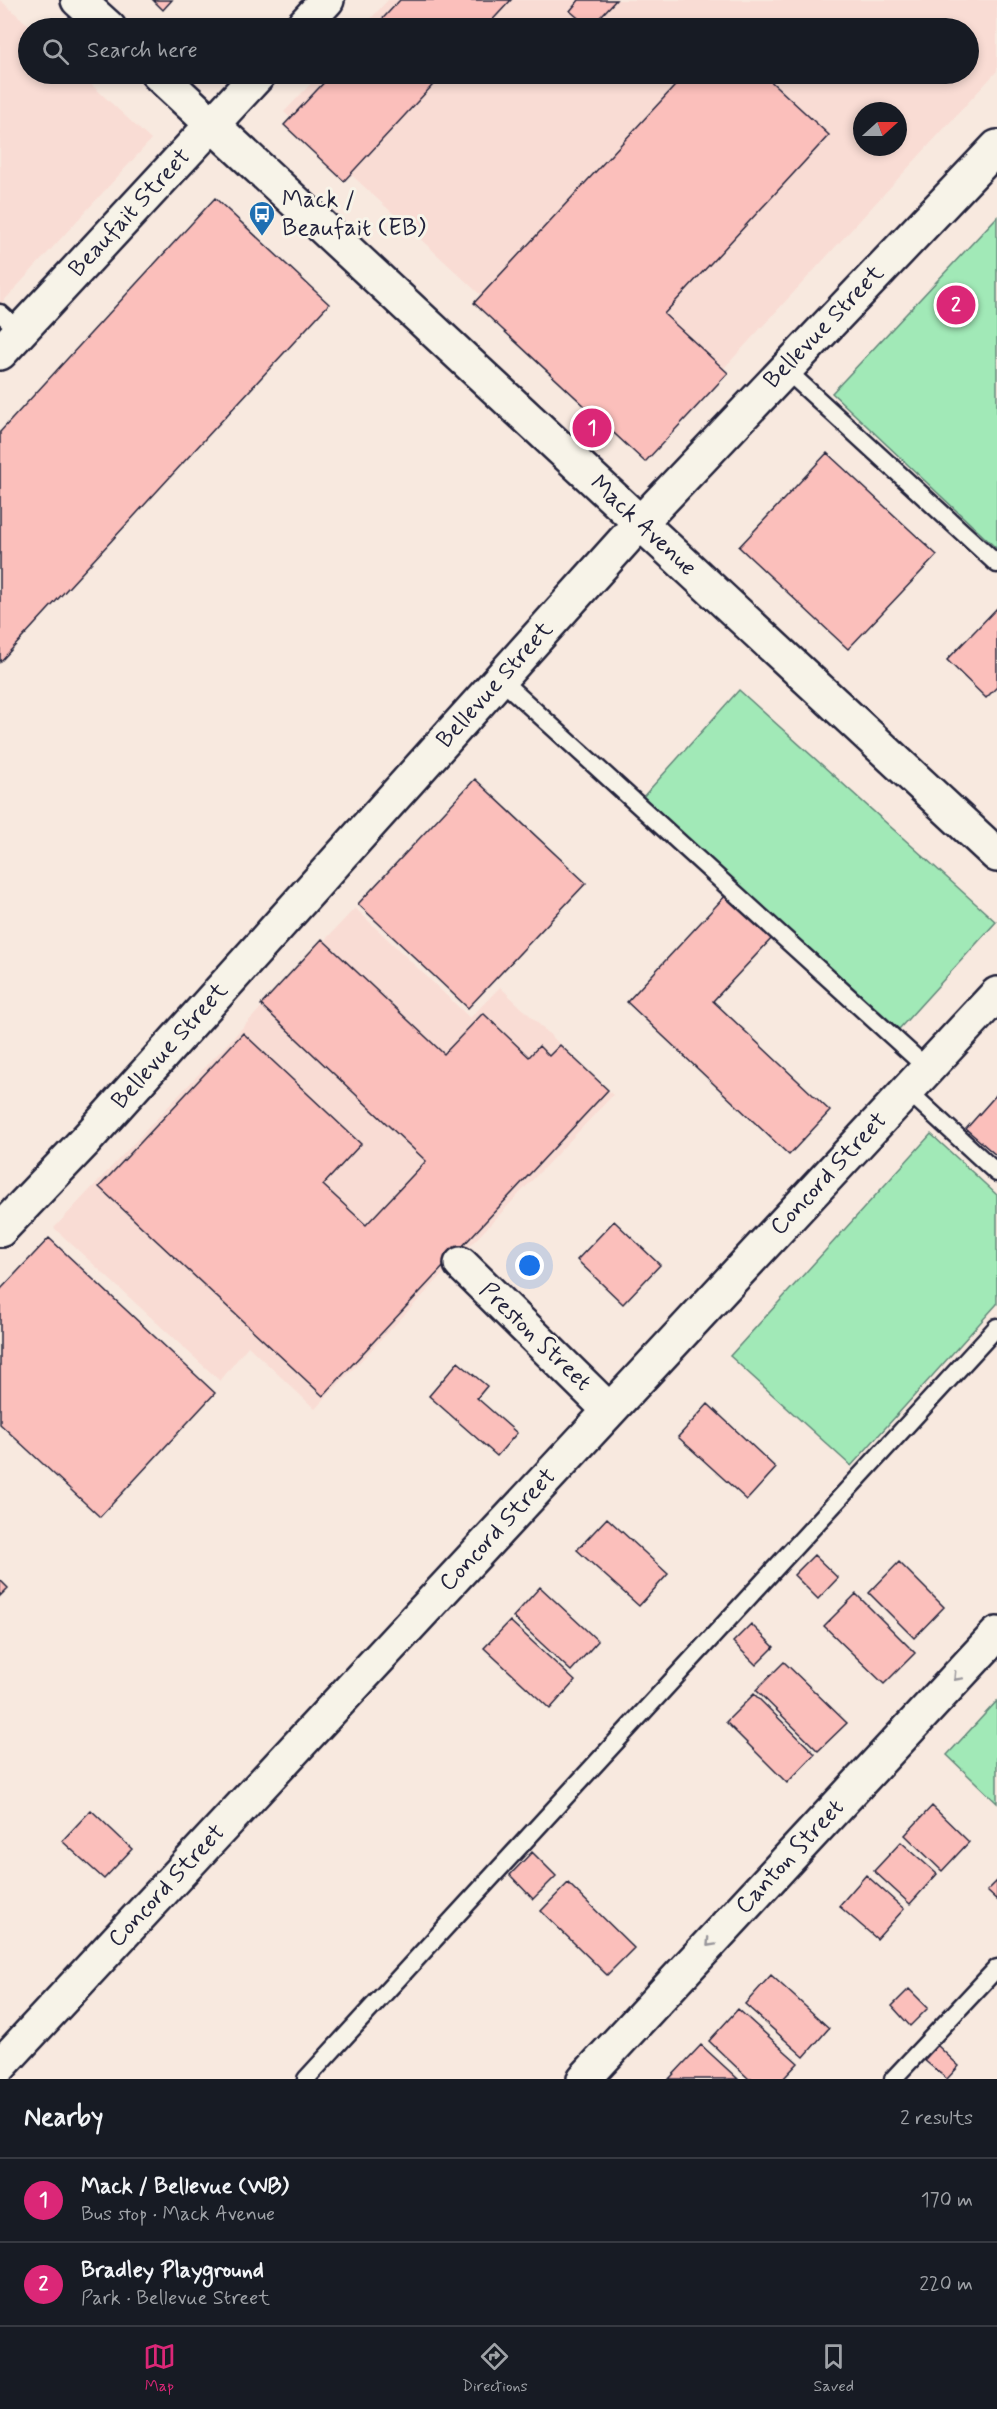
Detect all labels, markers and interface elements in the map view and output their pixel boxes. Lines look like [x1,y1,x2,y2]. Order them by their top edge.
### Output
search box [18,18,979,84]
icon: search [39,35,72,68]
text: Search here [87,37,198,65]
north arrow [853,102,907,156]
street label: Beaufait Street [62,142,198,284]
place label: Mack / Beaufait (EB) [282,185,426,244]
bus stop icon: Mack / Beaufait (EB) [247,199,277,237]
street label: Bellevue Street [757,259,891,395]
pin: 2 [936,282,976,328]
pin: 1 [572,406,612,450]
street label: Mack Avenue [583,469,703,583]
street label: Bellevue Street [430,615,560,755]
street label: Bellevue Street [105,976,235,1116]
street label: Concord Street [764,1106,894,1242]
your location [515,1251,544,1280]
street label: Preston Street [472,1276,598,1398]
street label: Concord Street [433,1462,563,1598]
one-way arrow [953,1670,964,1681]
street label: Canton Street [729,1793,851,1921]
street label: Concord Street [102,1818,232,1954]
one-way arrow [706,1936,717,1947]
text: Nearby [24,2101,103,2135]
text: 2 results [900,2105,973,2132]
text: Mack / Bellevue (WB) [81,2173,289,2201]
text: 1 [39,2187,48,2214]
text: 170 m [921,2187,973,2214]
text: Bus stop · Mack Avenue [81,2201,275,2228]
text: Bradley Playground [81,2257,264,2285]
text: 2 [39,2271,48,2298]
text: 220 m [919,2271,973,2298]
text: Park · Bellevue Street [81,2285,270,2312]
tab: Map [143,2340,176,2397]
tab: Directions [462,2340,528,2397]
tab: Saved [814,2340,854,2397]

